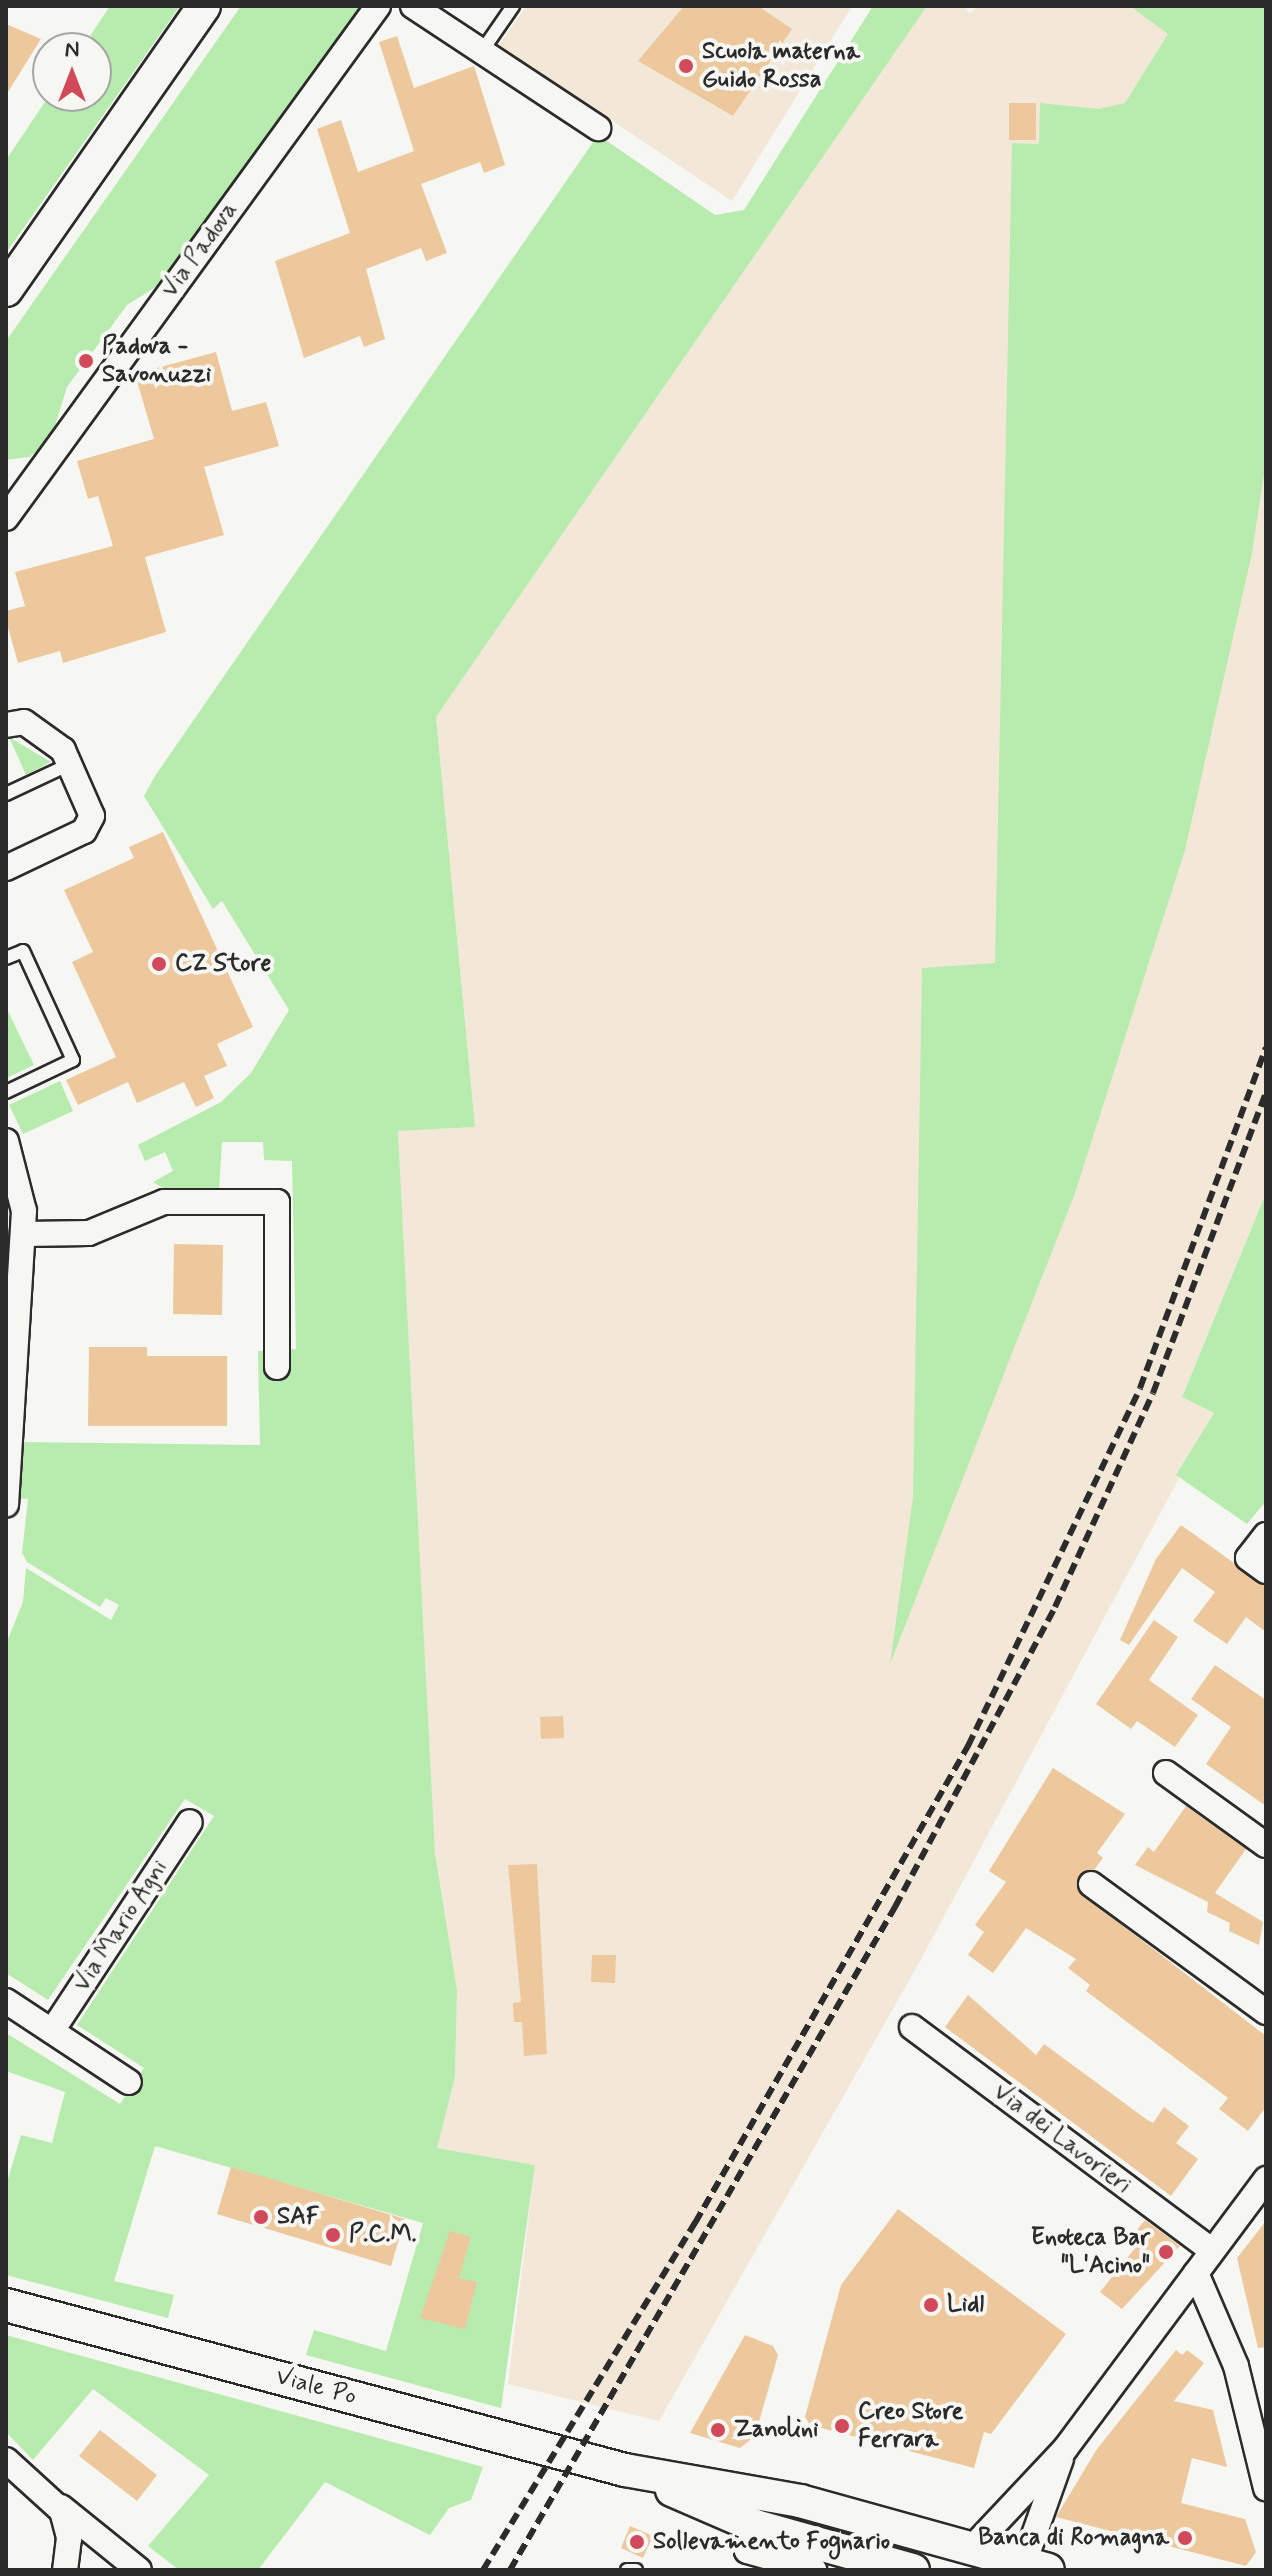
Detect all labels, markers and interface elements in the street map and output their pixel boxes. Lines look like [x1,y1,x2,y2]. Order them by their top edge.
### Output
north arrow [32,32,112,112]
text: N [65,36,79,64]
place label: Scuola materna Guido Rossa [702,38,860,94]
marker: Scuola materna Guido Rossa [677,57,695,75]
street label: Via Padova [157,198,243,302]
place label: Padova - Savonuzzi [102,333,211,389]
marker: Padova - Savonuzzi [77,352,95,370]
place label: CZ Store [175,950,267,978]
marker: CZ Store [150,955,168,973]
street label: Via Mario Agni [68,1856,174,1996]
street label: Via dei Lavorieri [987,2078,1137,2200]
place label: SAF [277,2203,320,2231]
marker: SAF [252,2208,270,2226]
place label: P.C.M. [349,2221,416,2249]
place label: Enoteca Bar "L'Acino" [1030,2224,1150,2280]
marker: P.C.M. [324,2226,342,2244]
marker: Enoteca Bar "L'Acino" [1157,2243,1175,2261]
place label: Lidl [947,2291,984,2319]
marker: Lidl [922,2296,940,2314]
street label: Viale Po [275,2363,357,2411]
place label: Creo Store Ferrara [858,2398,965,2454]
place label: Zanolini [734,2416,819,2444]
marker: Creo Store Ferrara [833,2417,851,2435]
marker: Zanolini [709,2421,727,2439]
place label: Banca di Romagna [980,2524,1169,2552]
place label: Sollevamento Fognario [653,2528,895,2556]
marker: Banca di Romagna [1176,2529,1194,2547]
marker: Sollevamento Fognario [628,2533,646,2551]

